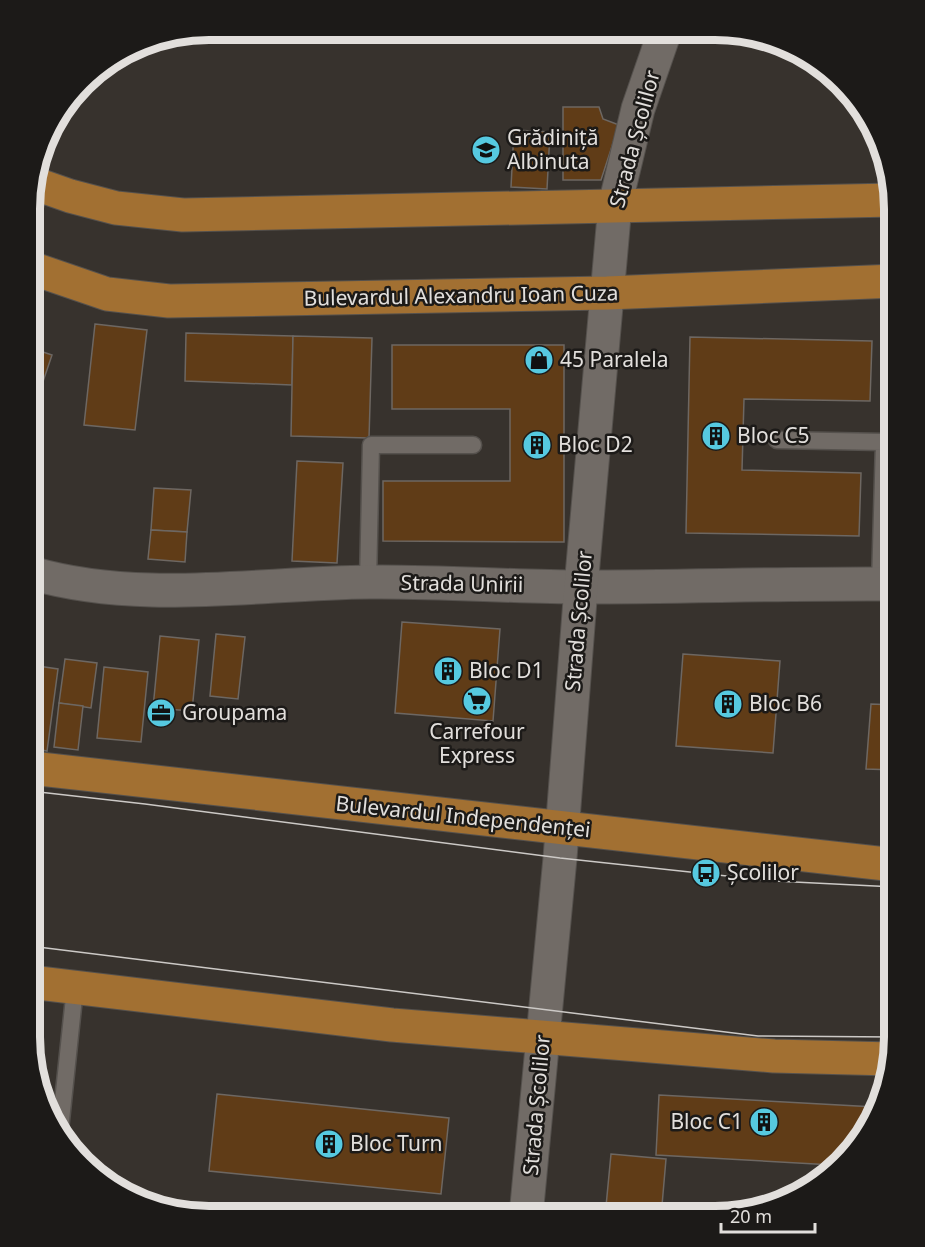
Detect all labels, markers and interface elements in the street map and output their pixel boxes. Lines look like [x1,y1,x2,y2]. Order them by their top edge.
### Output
street label: Strada Școlilor [602,67,666,211]
place label: Grădiniță Albinuta [507,123,598,175]
school or university icon: Grădiniță Albinuta [470,134,502,166]
street label: Bulevardul Alexandru Ioan Cuza [303,278,619,312]
shop icon: 45 Paralela [523,344,555,376]
place label: 45 Paralela [560,345,668,373]
building icon: Bloc C5 [700,420,732,452]
place label: Bloc C5 [737,421,810,449]
building icon: Bloc D2 [521,429,553,461]
place label: Bloc D2 [558,430,633,458]
street label: Strada Școlilor [558,549,598,692]
street label: Strada Unirii [401,568,524,598]
building icon: Bloc D1 [432,655,464,687]
place label: Bloc D1 [469,656,544,684]
supermarket icon: Carrefour Express [461,685,493,717]
building icon: Bloc B6 [712,688,744,720]
place label: Bloc B6 [749,689,822,717]
office icon: Groupama [145,697,177,729]
place label: Groupama [182,698,287,726]
place label: Carrefour Express [429,717,525,769]
street label: Bulevardul Independenței [334,789,592,843]
bus stop icon: Școlilor [690,857,722,889]
place label: Școlilor [727,858,799,886]
street label: Strada Școlilor [516,1033,556,1176]
building icon: Bloc C1 [748,1106,780,1138]
place label: Bloc C1 [670,1107,743,1135]
building icon: Bloc Turn [313,1128,345,1160]
place label: Bloc Turn [350,1129,443,1157]
scale bar [721,1196,816,1234]
text: 20 m [730,1204,772,1228]

